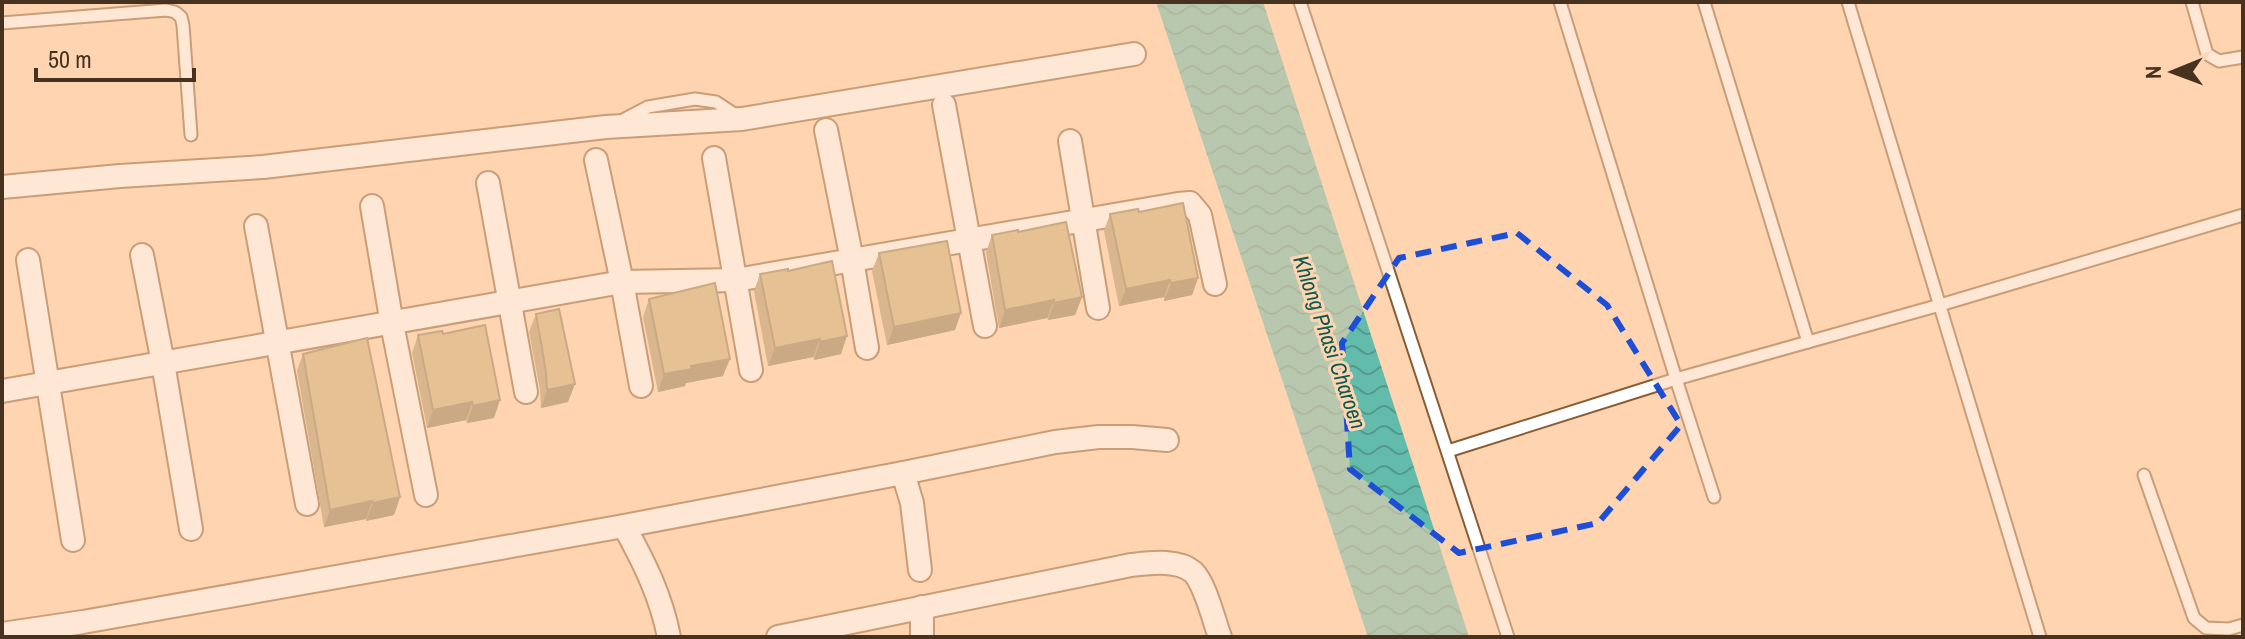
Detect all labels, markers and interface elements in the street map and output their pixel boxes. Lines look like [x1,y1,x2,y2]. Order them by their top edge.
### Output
scale bar [36,32,194,82]
north arrow [2133,32,2213,112]
text: 50 m [48,43,92,75]
text: N [2138,66,2168,79]
water label: Khlong Phasi Charoen [1286,251,1374,433]

